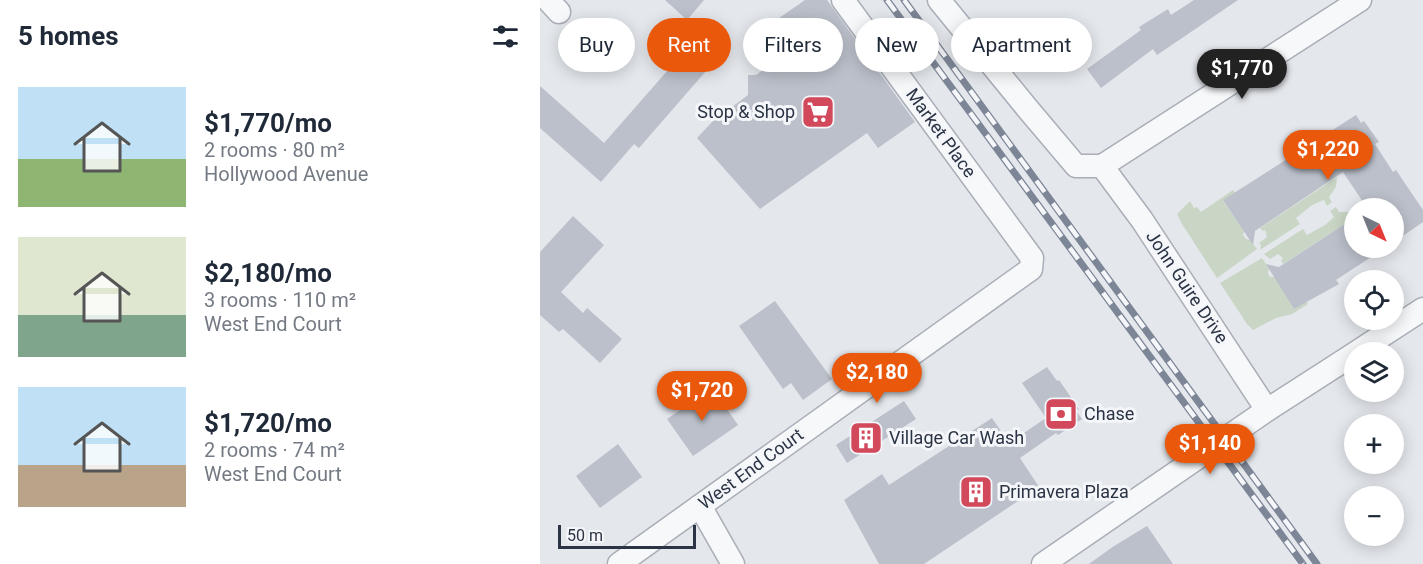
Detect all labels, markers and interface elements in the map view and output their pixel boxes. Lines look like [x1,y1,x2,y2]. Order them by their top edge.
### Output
chip: Buy [558,18,635,72]
chip: Rent [647,18,731,72]
chip: Filters [743,18,843,72]
chip: New [855,18,939,72]
chip: Apartment [951,18,1092,72]
icon: filters [489,20,522,53]
text: 5 homes [18,21,119,51]
pin: $1,770 [1193,49,1291,100]
text: $1,770 [1211,56,1273,80]
street label: Market Place [902,84,981,181]
supermarket icon: Stop & Shop [800,94,836,130]
place label: Stop & Shop [697,101,795,122]
text: $1,770/mo [204,108,332,138]
icon: home [66,111,138,183]
pin: $1,220 [1279,130,1377,181]
text: $1,220 [1297,137,1359,161]
text: 2 rooms · 80 m² [204,138,345,162]
text: Hollywood Avenue [204,162,368,186]
north arrow [1344,198,1404,258]
map controls [1344,198,1404,546]
street label: John Guire Drive [1142,226,1233,347]
text: $2,180/mo [204,258,332,288]
icon: home [66,261,138,333]
button: locate [1344,270,1404,330]
text: 3 rooms · 110 m² [204,288,356,312]
text: West End Court [204,312,342,336]
button: layers [1344,342,1404,402]
pin: $2,180 [828,353,926,404]
text: $2,180 [846,360,908,384]
pin: $1,720 [653,371,751,422]
text: $1,720 [671,378,733,402]
bank icon: Chase [1043,396,1079,432]
place label: Chase [1084,403,1134,424]
text: $1,720/mo [204,408,332,438]
icon: home [66,411,138,483]
button: + [1344,414,1404,474]
building icon: Village Car Wash [848,420,884,456]
street label: West End Court [694,424,807,514]
pin: $1,140 [1161,424,1259,475]
place label: Village Car Wash [889,427,1024,448]
text: $1,140 [1179,431,1241,455]
text: 2 rooms · 74 m² [204,438,345,462]
text: West End Court [204,462,342,486]
building icon: Primavera Plaza [958,474,994,510]
place label: Primavera Plaza [999,481,1129,502]
button: − [1344,486,1404,546]
scale bar [558,522,696,550]
text: 50 m [567,526,603,545]

